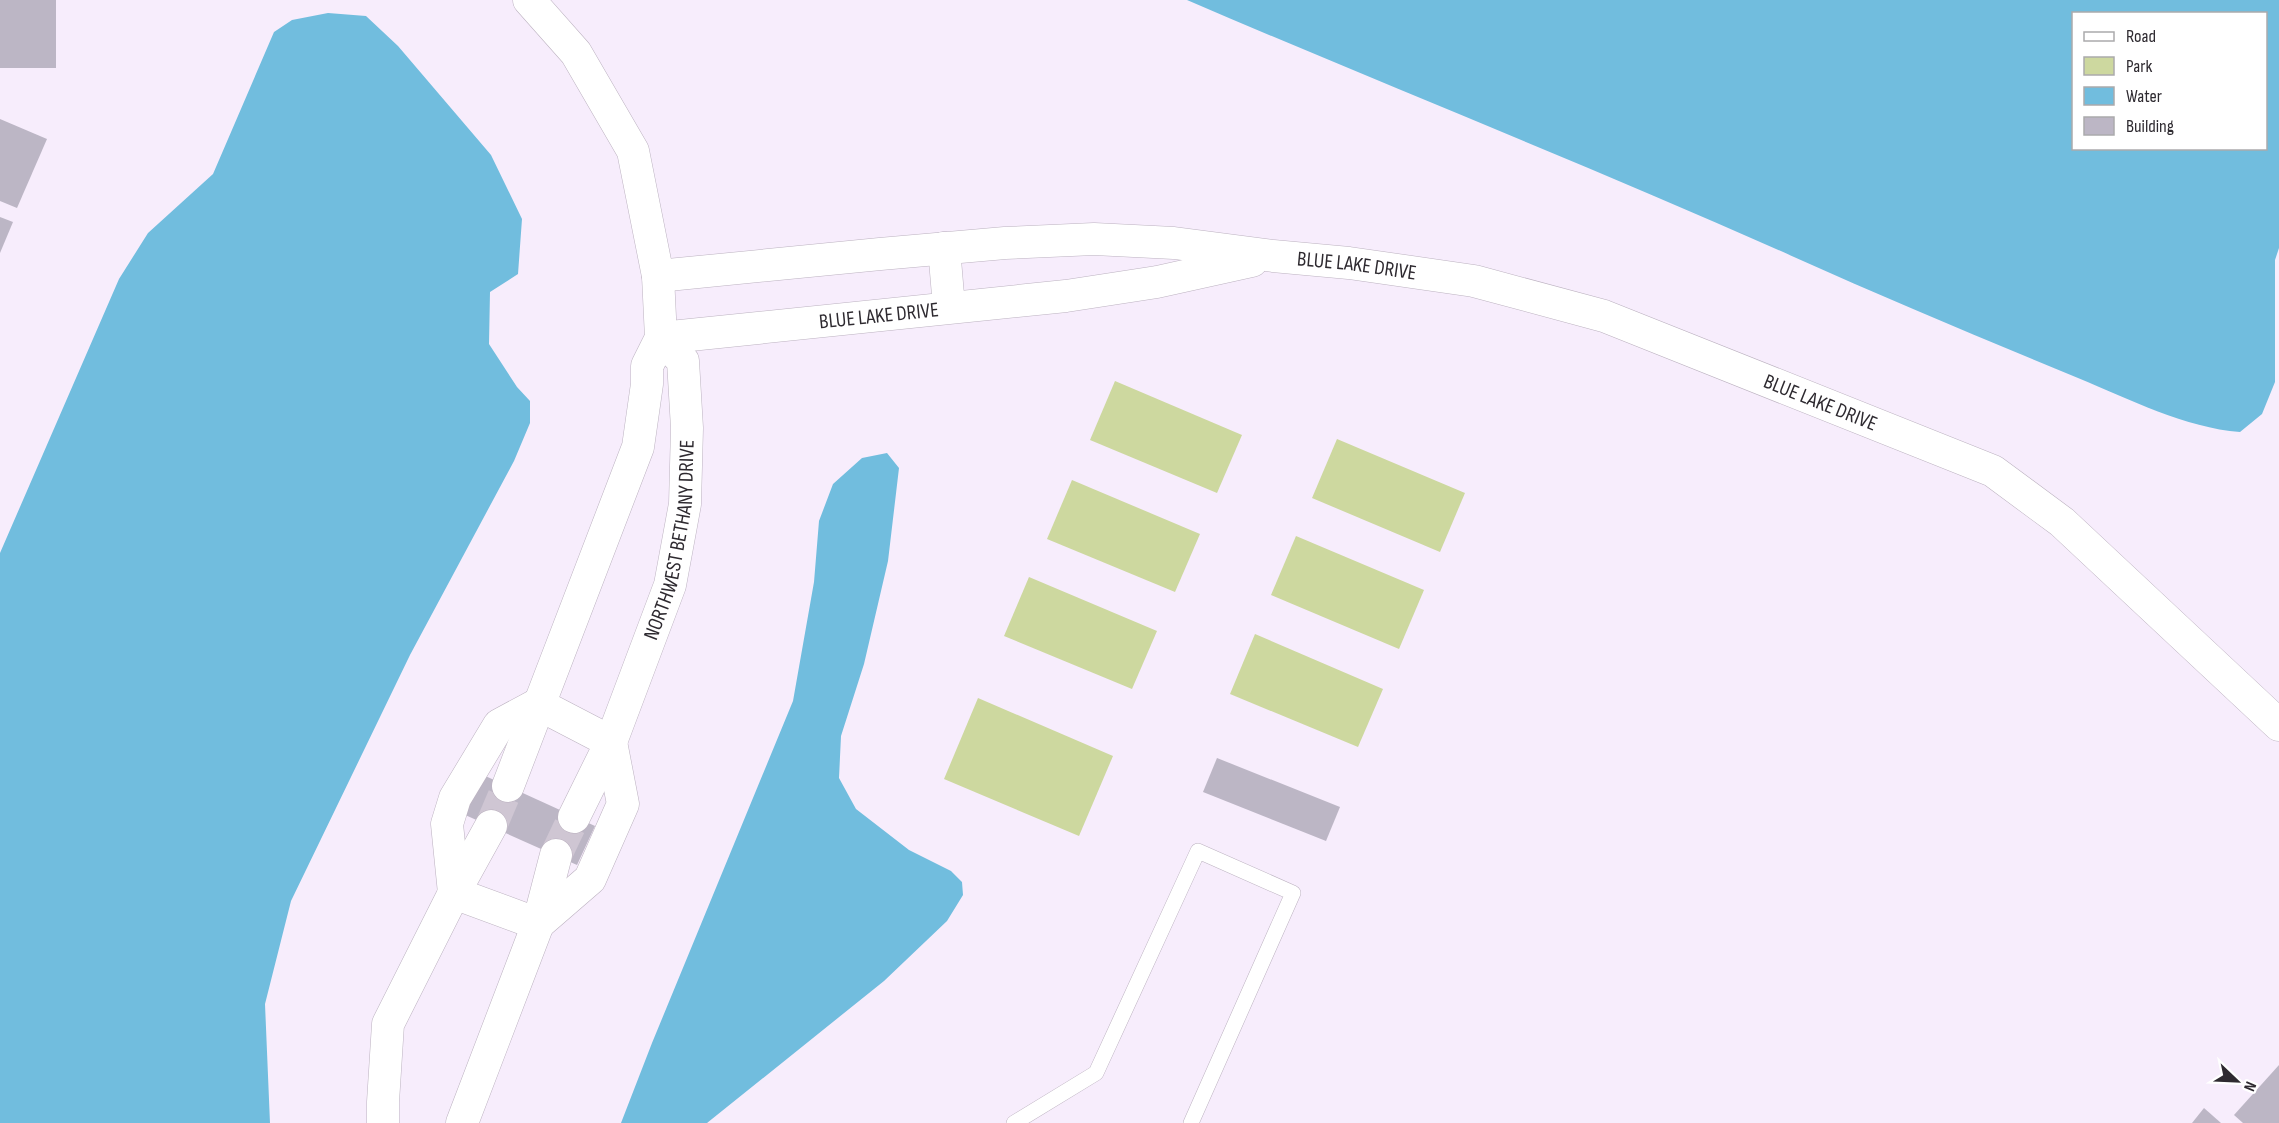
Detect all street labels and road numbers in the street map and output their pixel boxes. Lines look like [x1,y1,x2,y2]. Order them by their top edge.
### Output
street label: BLUE LAKE DRIVE [1296,246,1418,285]
street label: BLUE LAKE DRIVE [818,297,940,334]
street label: BLUE LAKE DRIVE [1760,368,1881,436]
street label: NORTHWEST BETHANY DRIVE [638,439,699,643]

